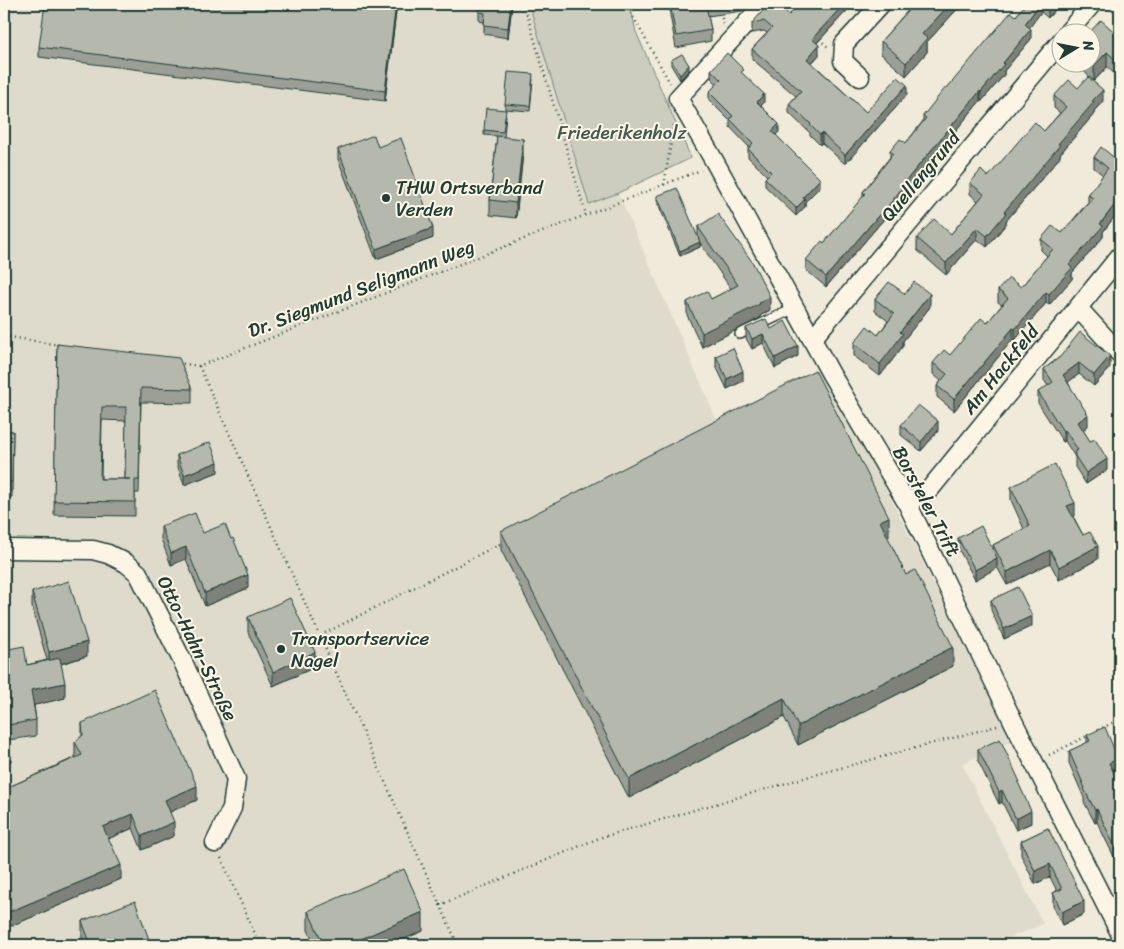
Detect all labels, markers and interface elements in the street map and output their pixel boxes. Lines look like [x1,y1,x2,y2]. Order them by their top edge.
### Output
north arrow [1052,22,1102,72]
text: N [1075,38,1102,53]
park label: Friederikenholz [557,116,688,149]
street label: Quellengrund [872,122,970,229]
place label: THW Ortsverband Verden [396,171,544,226]
marker: THW Ortsverband Verden [380,192,392,204]
street label: Dr. Siegmund Seligmann Weg [243,230,480,347]
street label: Am Hackfeld [953,315,1048,423]
street label: Borsteler Trift [883,440,970,563]
street label: Otto-Hahn-Straße [148,570,247,727]
place label: Transportservice Nagel [291,622,430,677]
marker: Transportservice Nagel [275,643,287,655]

